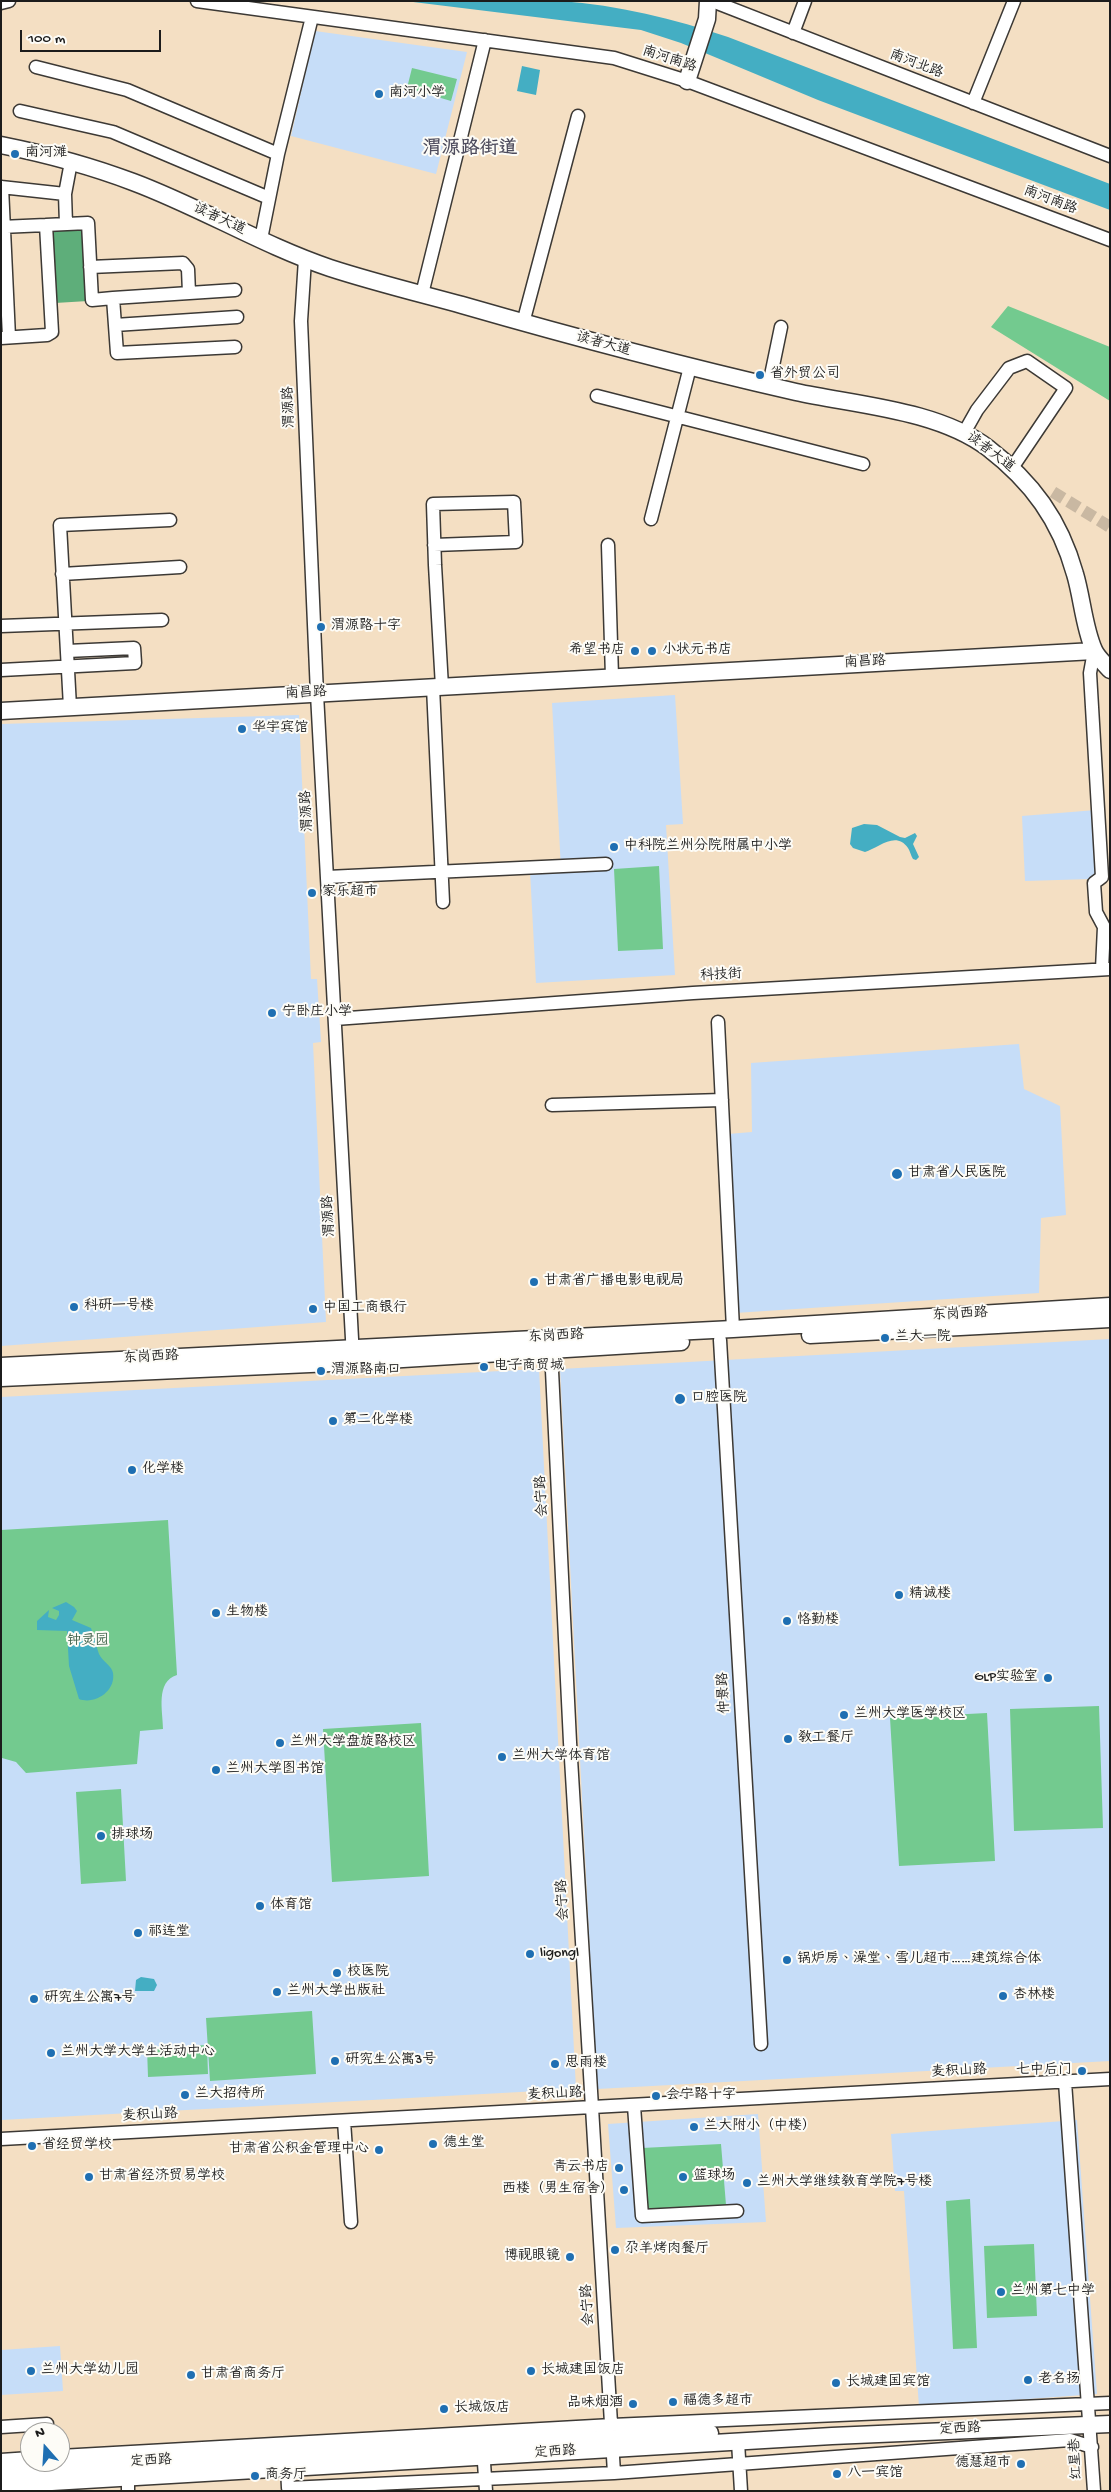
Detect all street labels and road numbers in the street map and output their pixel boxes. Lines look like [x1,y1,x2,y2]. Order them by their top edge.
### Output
street label: 南河南路 [640,43,698,77]
street label: 南河北路 [887,47,945,83]
street label: 南河南路 [1021,183,1079,219]
street label: 读者大道 [190,201,248,239]
street label: 读者大道 [574,330,632,360]
street label: 渭源路 [281,386,299,428]
street label: 读者大道 [963,429,1017,477]
street label: 南昌路 [844,654,886,672]
street label: 南昌路 [285,685,327,703]
street label: 渭源路 [299,790,317,832]
street label: 科技街 [700,967,742,985]
street label: 渭源路 [321,1195,339,1237]
street label: 东岗西路 [932,1305,988,1325]
street label: 东岗西路 [528,1327,584,1347]
street label: 东岗西路 [123,1348,179,1368]
street label: 会宁路 [534,1475,552,1517]
street label: 仲景路 [716,1672,734,1714]
street label: 会宁路 [555,1879,573,1921]
street label: 麦积山路 [931,2062,987,2082]
street label: 麦积山路 [527,2085,583,2105]
street label: 麦积山路 [122,2106,178,2126]
street label: 会宁路 [579,2283,599,2327]
street label: 定西路 [939,2421,981,2439]
street label: 红星巷 [1068,2438,1086,2480]
street label: 定西路 [533,2443,577,2463]
street label: 定西路 [130,2453,172,2471]

